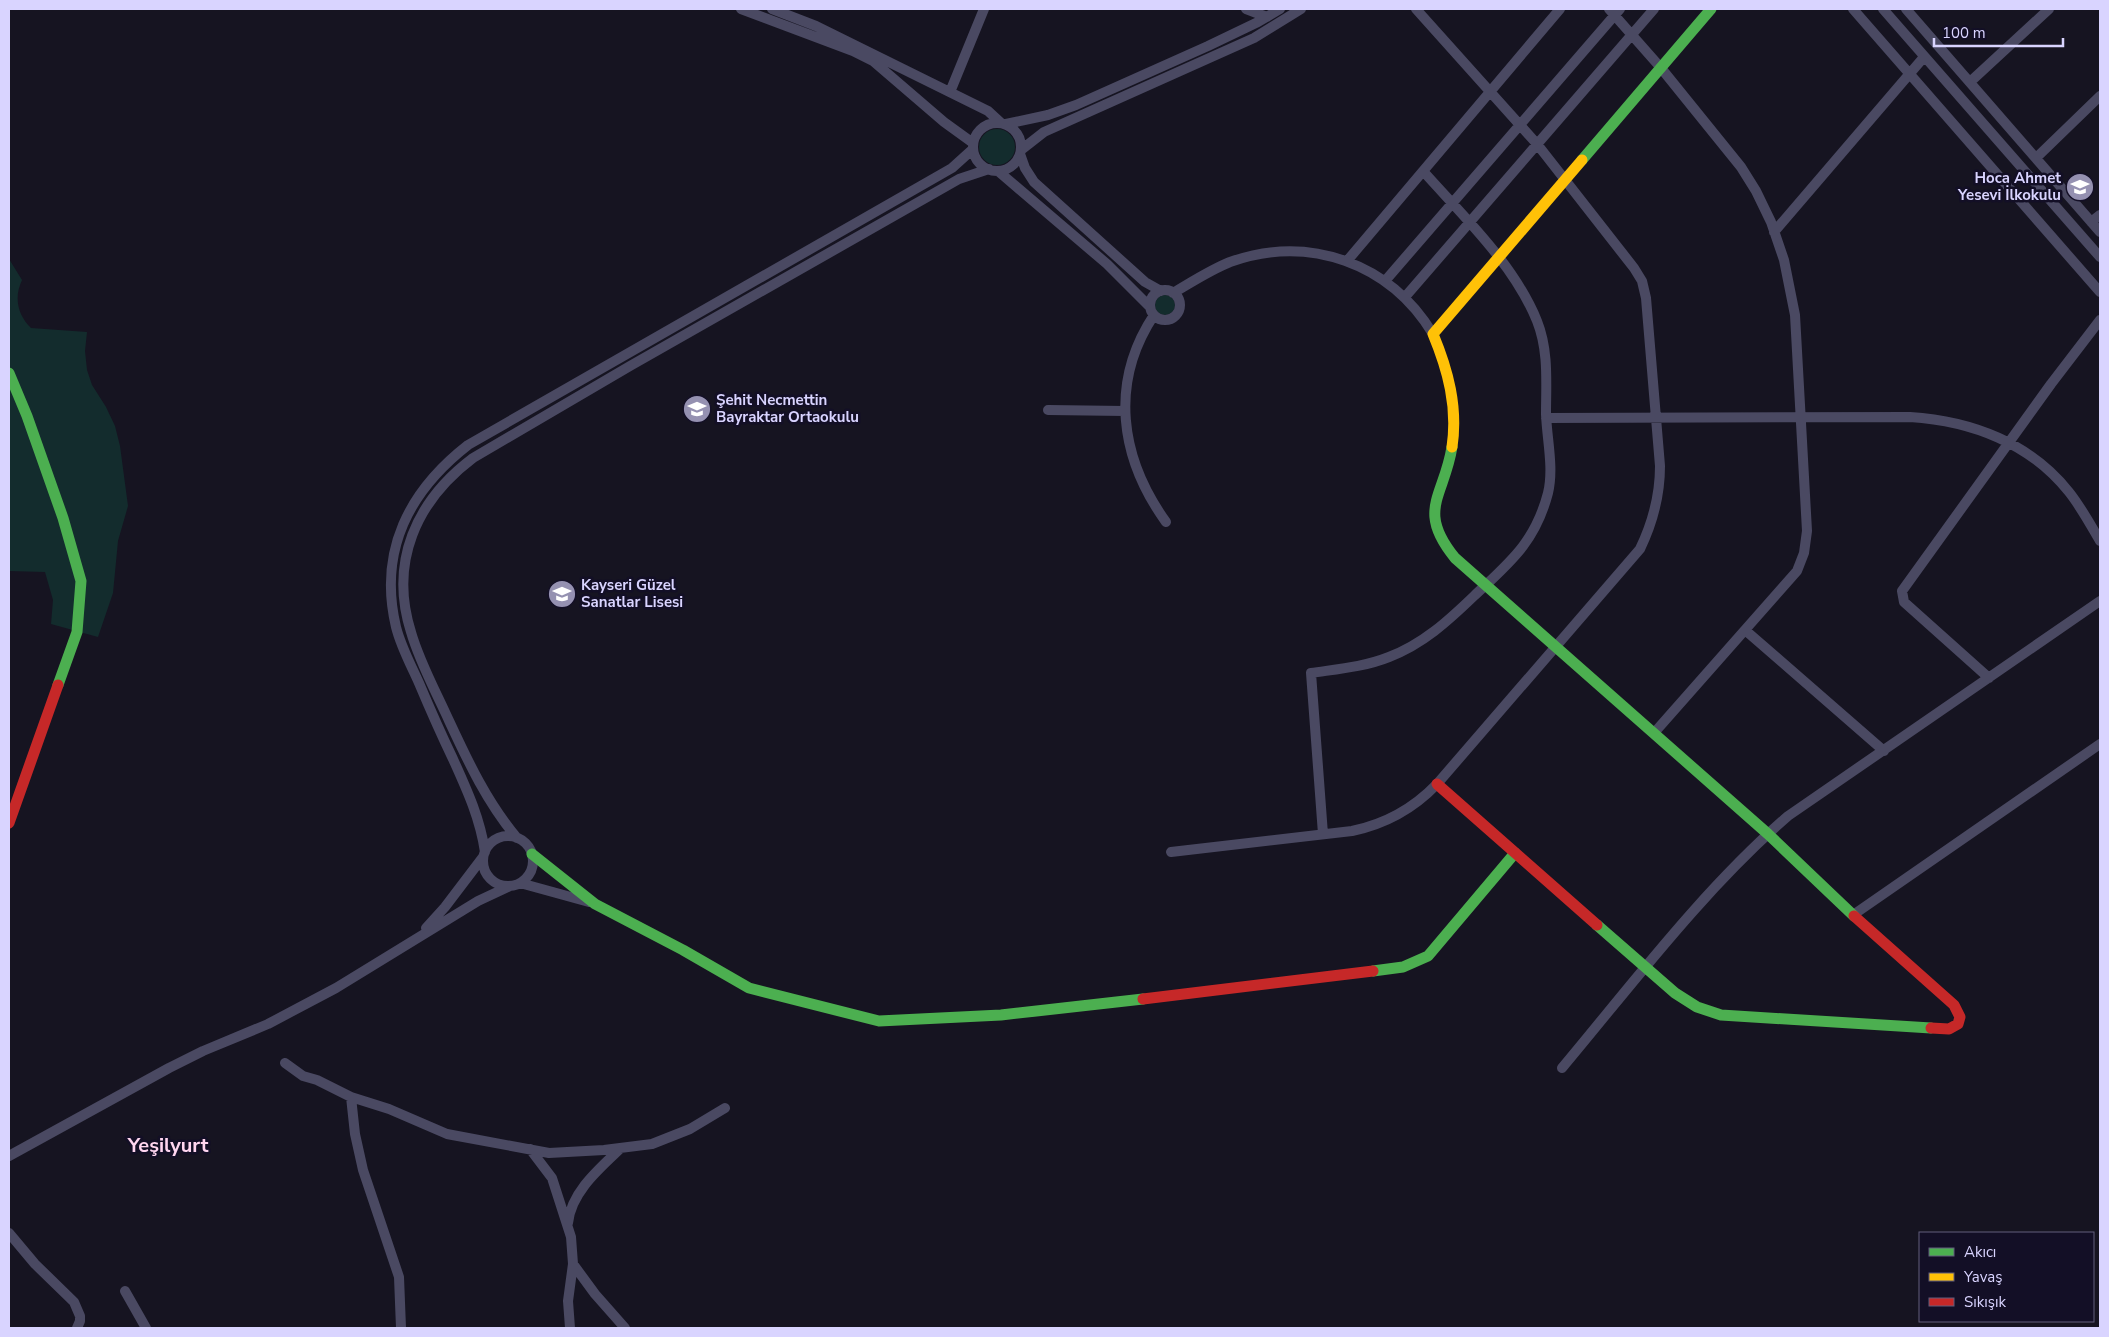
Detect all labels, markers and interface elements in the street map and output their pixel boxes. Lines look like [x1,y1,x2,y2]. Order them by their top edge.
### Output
scale bar [1934,15,2063,47]
text: 100 m [1942,23,1986,43]
place label: Hoca Ahmet Yesevi İlkokulu [1957,168,2061,205]
school or university icon: Hoca Ahmet Yesevi İlkokulu [2065,172,2095,202]
place label: Şehit Necmettin Bayraktar Ortaokulu [716,390,859,427]
school or university icon: Şehit Necmettin Bayraktar Ortaokulu [682,394,712,424]
place label: Kayseri Güzel Sanatlar Lisesi [581,575,683,612]
school or university icon: Kayseri Güzel Sanatlar Lisesi [547,579,577,609]
district label: Yeşilyurt [127,1132,209,1159]
legend [1919,1232,2094,1322]
text: Akıcı [1964,1242,1996,1262]
text: Yavaş [1963,1267,2002,1287]
text: Sıkışık [1964,1292,2006,1312]

